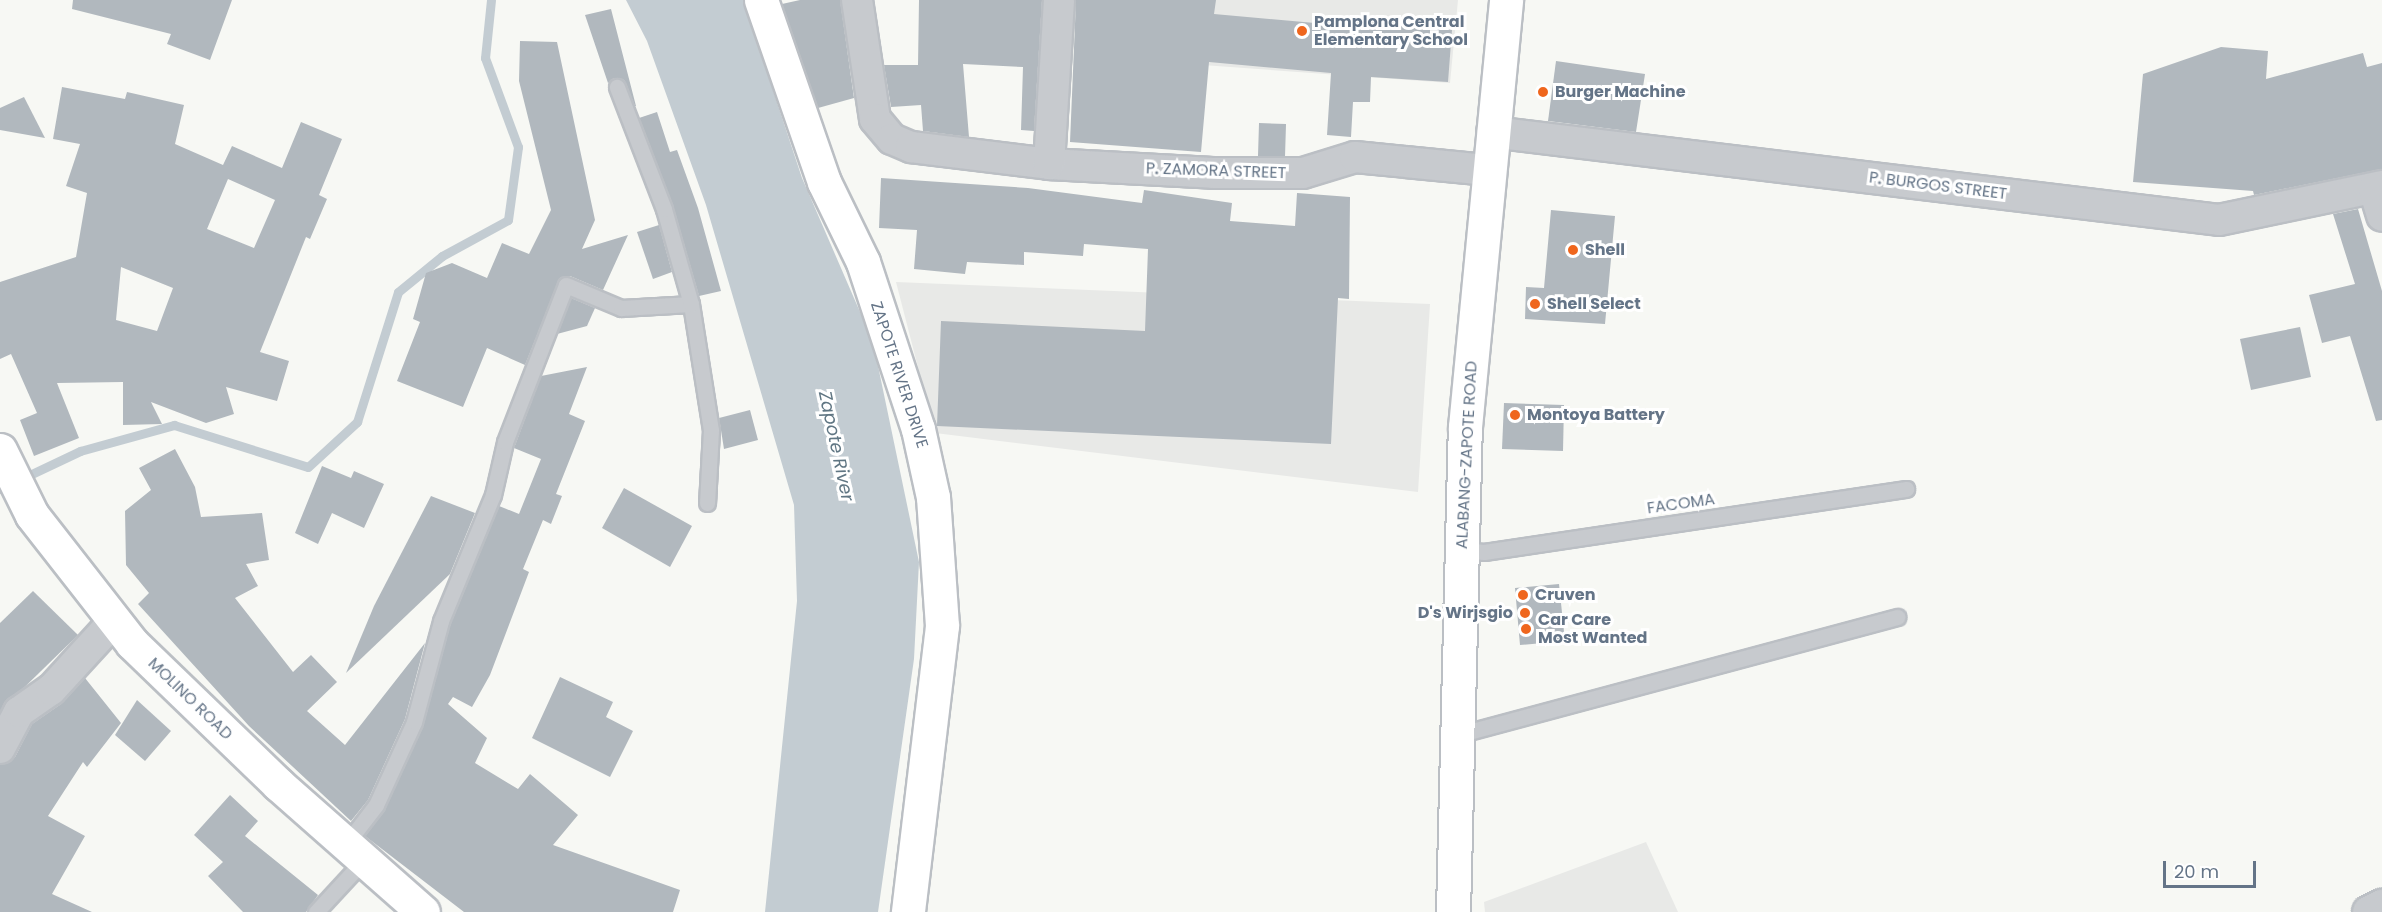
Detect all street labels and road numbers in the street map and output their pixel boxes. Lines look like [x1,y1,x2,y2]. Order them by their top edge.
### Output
street label: P. ZAMORA STREET [1146,159,1286,183]
street label: P. BURGOS STREET [1868,168,2008,204]
street label: ZAPOTE RIVER DRIVE [866,299,932,451]
street label: ALABANG-ZAPOTE ROAD [1452,360,1482,550]
street label: FACOMA [1646,490,1716,518]
street label: MOLINO ROAD [144,654,236,744]

